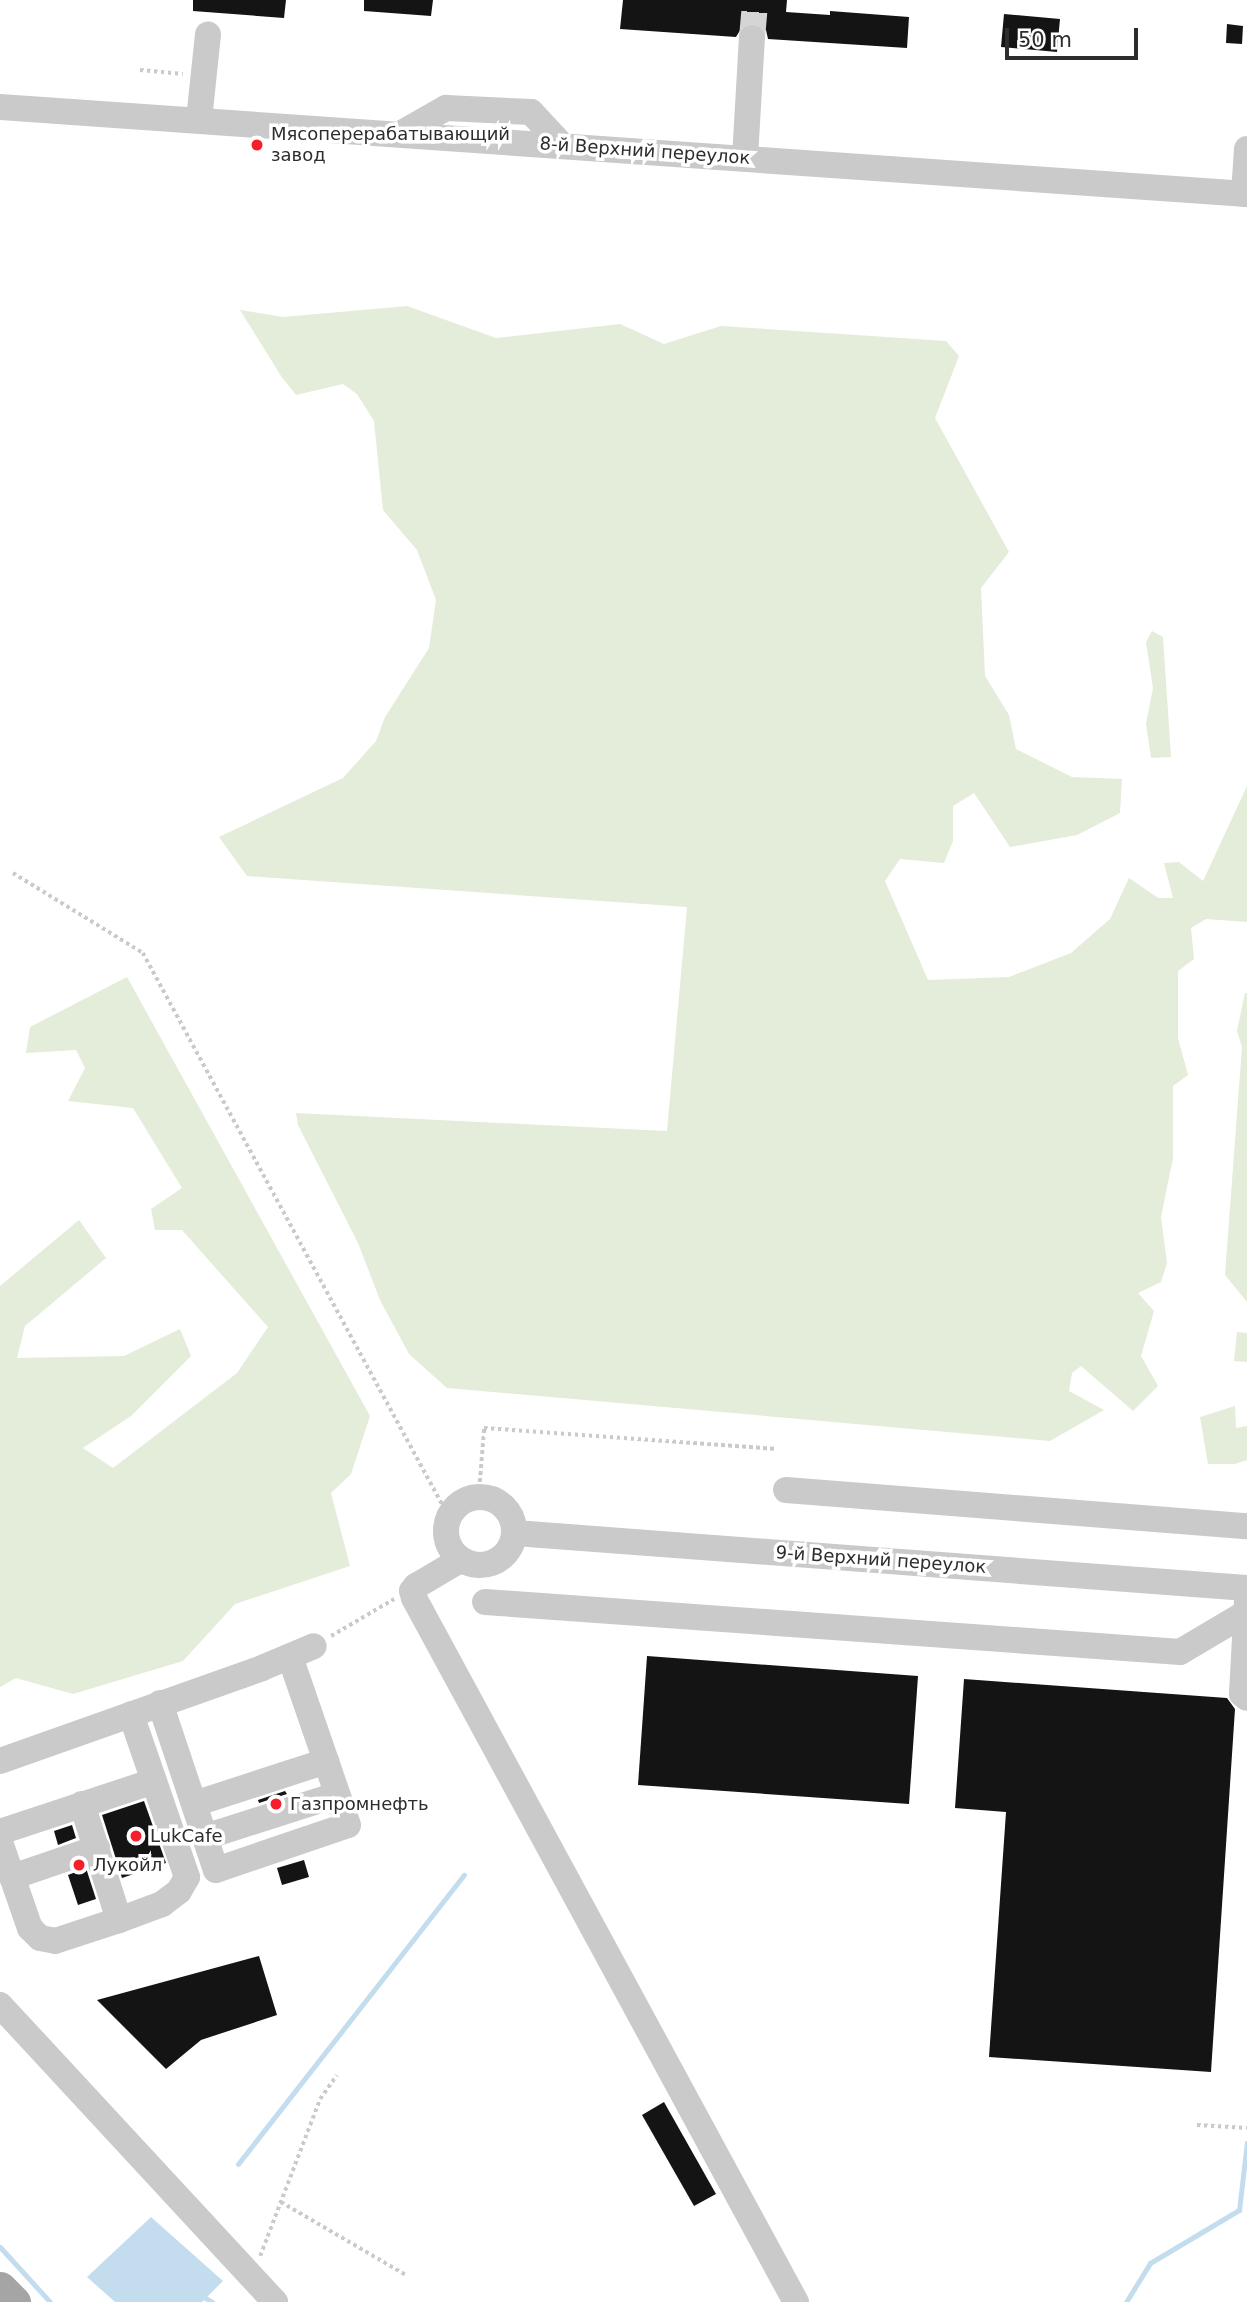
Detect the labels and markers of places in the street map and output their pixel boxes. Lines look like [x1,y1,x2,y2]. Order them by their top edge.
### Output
place label: Мясоперерабатывающий завод [271,124,510,166]
marker: Мясоперерабатывающий завод [249,137,265,153]
place label: Газпромнефть [290,1793,429,1815]
marker: Газпромнефть [268,1796,284,1812]
place label: LukCafe [150,1825,223,1847]
marker: LukCafe [128,1828,144,1844]
place label: Лукойл [93,1854,162,1876]
marker: Лукойл [71,1857,87,1873]

